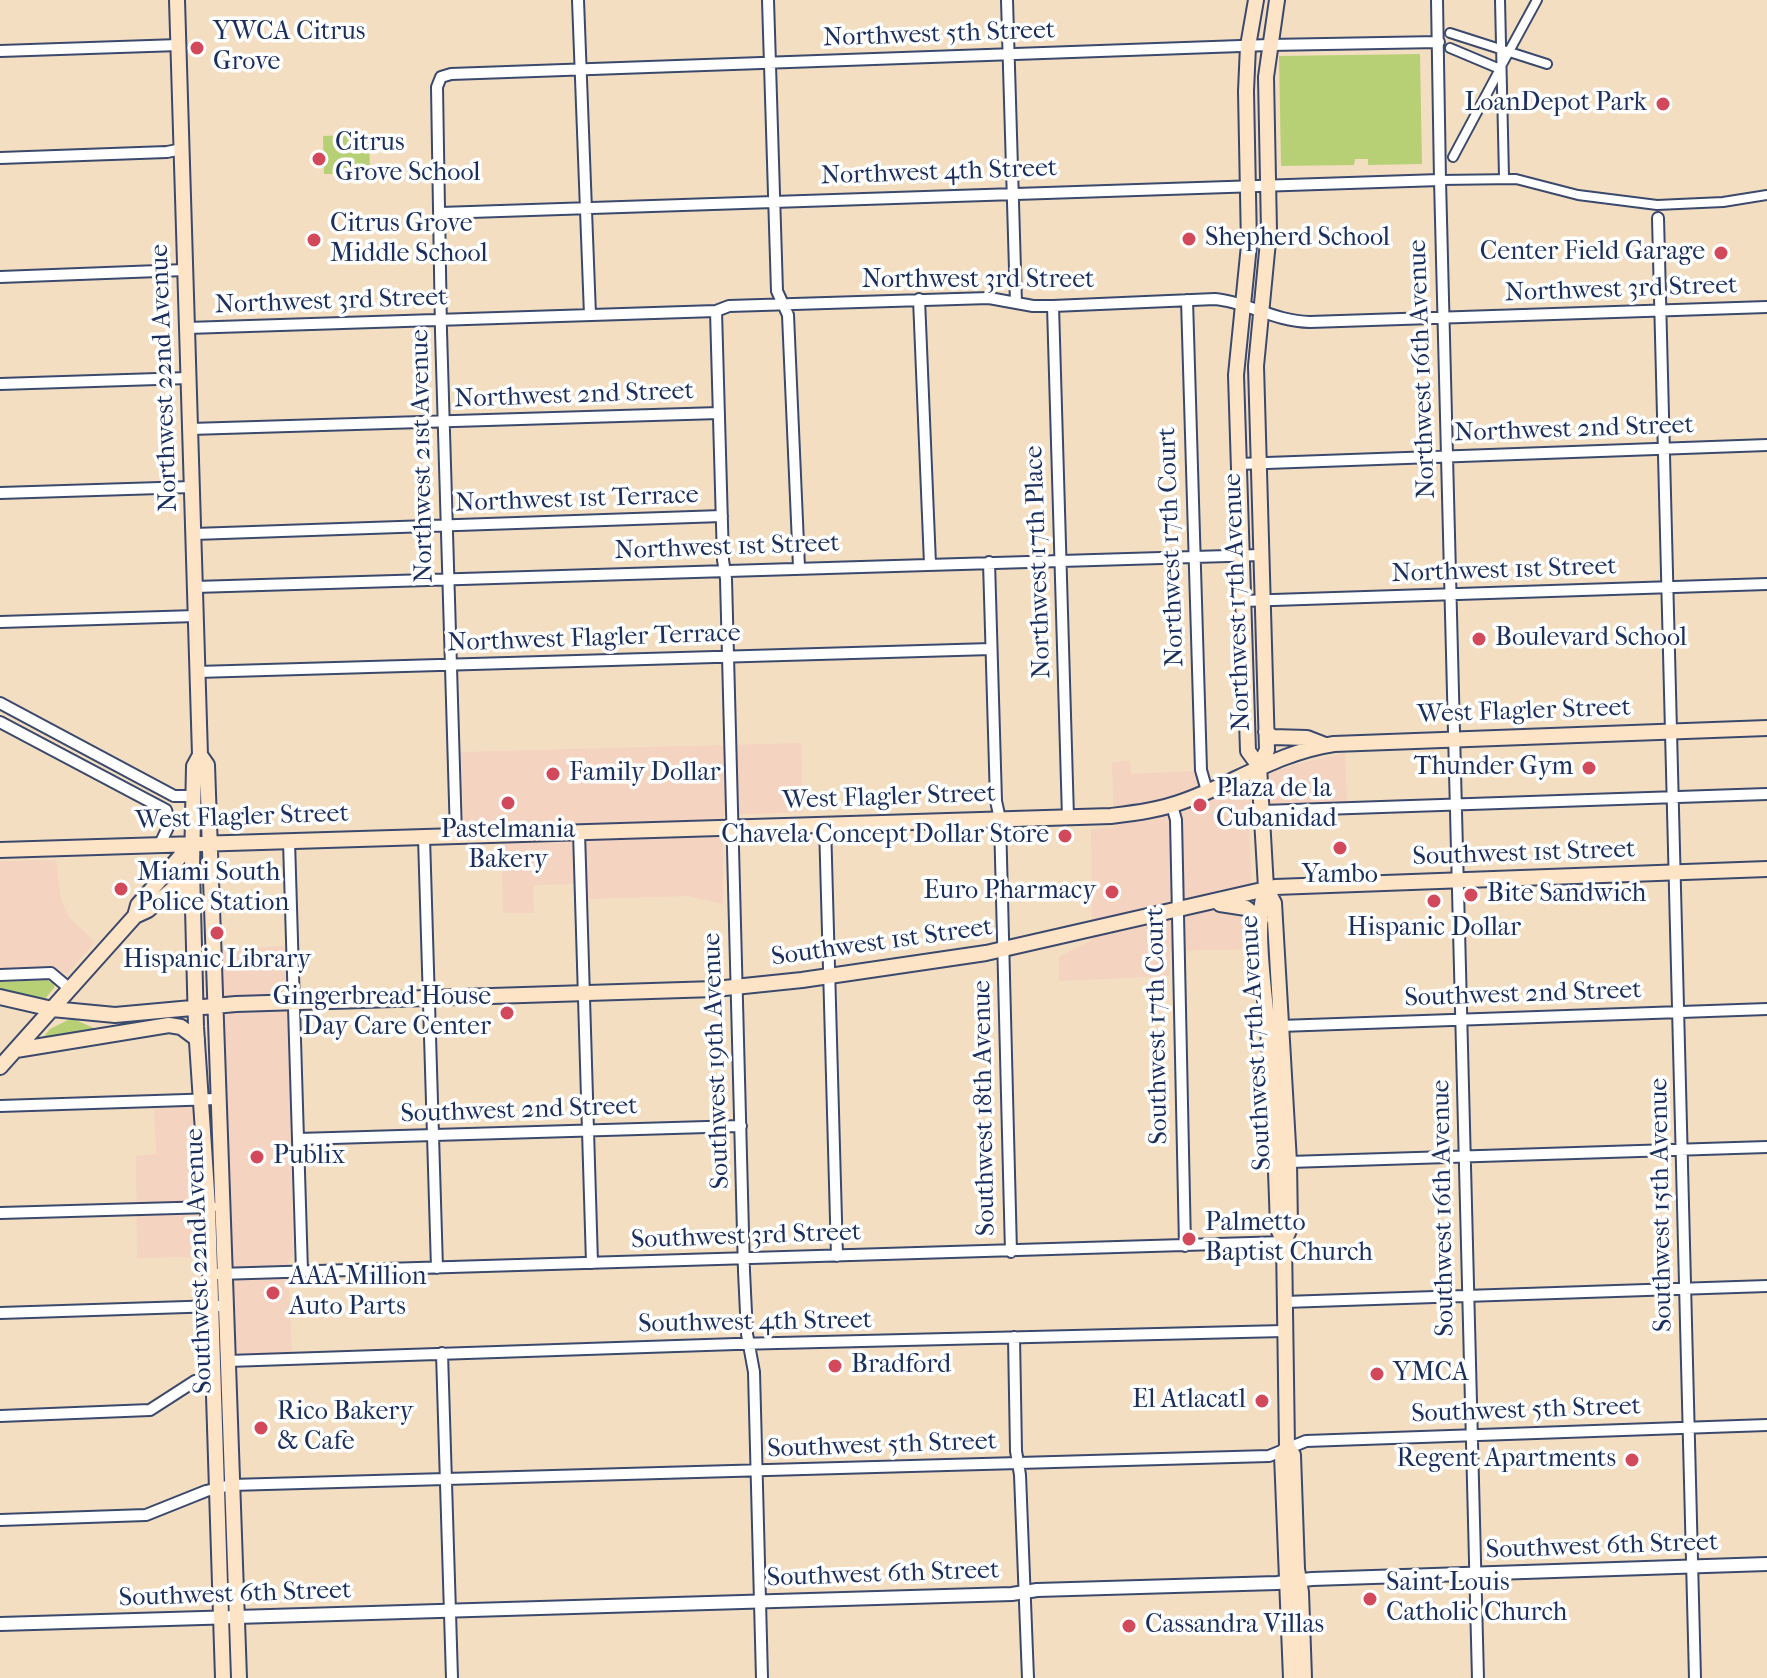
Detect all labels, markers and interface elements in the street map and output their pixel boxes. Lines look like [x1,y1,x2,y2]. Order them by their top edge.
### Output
street label: Northwest 5th Street [822,15,1056,55]
place label: YWCA Citrus Grove [213,17,365,78]
marker: YWCA Citrus Grove [188,39,206,57]
place label: LoanDepot Park [1464,88,1647,120]
marker: LoanDepot Park [1654,95,1672,113]
place label: Citrus Grove School [335,128,481,190]
marker: Citrus Grove School [310,150,328,168]
street label: Northwest 4th Street [820,153,1058,193]
place label: Citrus Grove Middle School [330,209,488,270]
place label: Shepherd School [1205,223,1390,255]
marker: Shepherd School [1180,230,1198,248]
marker: Citrus Grove Middle School [305,231,323,249]
place label: Center Field Garage [1480,237,1705,269]
street label: Northwest 16th Avenue [1403,239,1443,499]
street label: Northwest 22nd Avenue [145,243,185,513]
marker: Center Field Garage [1712,244,1730,262]
street label: Northwest 3rd Street [862,265,1094,297]
street label: Northwest 3rd Street [1504,270,1738,310]
street label: Northwest 3rd Street [214,282,448,322]
street label: Northwest 21st Avenue [405,329,441,583]
street label: Northwest 2nd Street [454,376,694,416]
street label: Northwest 2nd Street [1454,410,1694,450]
street label: Northwest 17th Court [1152,427,1192,667]
street label: Northwest 17th Place [1019,445,1059,679]
street label: Northwest 17th Avenue [1218,472,1258,732]
street label: Northwest 1st Terrace [455,480,699,520]
street label: Northwest 1st Street [614,528,840,568]
street label: Northwest 1st Street [1391,551,1617,591]
street label: Northwest Flagler Terrace [447,618,741,660]
place label: Boulevard School [1495,623,1687,655]
marker: Boulevard School [1470,630,1488,648]
street label: West Flagler Street [1417,693,1631,731]
place label: Thunder Gym [1414,752,1573,784]
place label: Family Dollar [569,758,721,790]
marker: Thunder Gym [1580,759,1598,777]
marker: Family Dollar [544,765,562,783]
place label: Plaza de la Cubanidad [1216,774,1337,836]
street label: West Flagler Street [782,779,996,817]
marker: Pastelmania Bakery [499,794,517,812]
marker: Plaza de la Cubanidad [1191,796,1209,814]
street label: West Flagler Street [135,799,349,837]
place label: Pastelmania Bakery [441,815,575,876]
place label: Chavela Concept Dollar Store [721,820,1049,852]
marker: Chavela Concept Dollar Store [1056,827,1074,845]
street label: Southwest 1st Street [1412,835,1636,873]
marker: Yambo [1331,839,1349,857]
place label: Miami South Police Station [137,858,289,920]
place label: Yambo [1302,860,1378,892]
place label: Euro Pharmacy [924,876,1096,908]
place label: Bite Sandwich [1487,879,1646,911]
marker: Miami South Police Station [112,880,130,898]
marker: Euro Pharmacy [1103,883,1121,901]
marker: Bite Sandwich [1462,886,1480,904]
marker: Hispanic Dollar [1425,892,1443,910]
street label: Southwest 17th Court [1140,907,1176,1145]
street label: Southwest 1st Street [769,912,995,974]
place label: Hispanic Dollar [1347,913,1521,945]
street label: Southwest 17th Avenue [1235,915,1279,1171]
marker: Hispanic Library [208,924,226,942]
street label: Southwest 19th Avenue [697,932,737,1190]
place label: Hispanic Library [123,945,311,977]
street label: Southwest 2nd Street [1404,975,1642,1015]
street label: Southwest 18th Avenue [967,980,1003,1236]
place label: Gingerbread House Day Care Center [273,982,491,1044]
marker: Gingerbread House Day Care Center [498,1004,516,1022]
street label: Southwest 15th Avenue [1644,1078,1680,1332]
street label: Southwest 16th Avenue [1426,1079,1462,1337]
street label: Southwest 2nd Street [400,1091,638,1131]
street label: Southwest 22nd Avenue [180,1128,220,1394]
place label: Publix [273,1141,345,1173]
marker: Publix [248,1148,266,1166]
place label: Palmetto Baptist Church [1205,1208,1373,1270]
street label: Southwest 3rd Street [630,1217,862,1257]
marker: Palmetto Baptist Church [1180,1230,1198,1248]
place label: AAA Million Auto Parts [289,1262,427,1324]
marker: AAA Million Auto Parts [264,1284,282,1302]
street label: Southwest 4th Street [638,1305,872,1341]
place label: Bradford [851,1350,951,1382]
marker: Bradford [826,1357,844,1375]
place label: YMCA [1393,1358,1469,1390]
marker: YMCA [1368,1365,1386,1383]
place label: El Atlacatl [1132,1385,1246,1417]
street label: Southwest 5th Street [1411,1391,1641,1431]
marker: El Atlacatl [1253,1392,1271,1410]
place label: Rico Bakery & Cafe [277,1397,413,1458]
marker: Rico Bakery & Cafe [252,1419,270,1437]
street label: Southwest 5th Street [767,1426,997,1466]
place label: Regent Apartments [1396,1444,1616,1476]
marker: Regent Apartments [1623,1451,1641,1469]
street label: Southwest 6th Street [1485,1527,1719,1567]
street label: Southwest 6th Street [766,1555,1000,1595]
place label: Saint Louis Catholic Church [1386,1568,1567,1630]
street label: Southwest 6th Street [118,1575,352,1615]
marker: Saint Louis Catholic Church [1361,1590,1379,1608]
place label: Cassandra Villas [1145,1610,1324,1642]
marker: Cassandra Villas [1120,1617,1138,1635]

